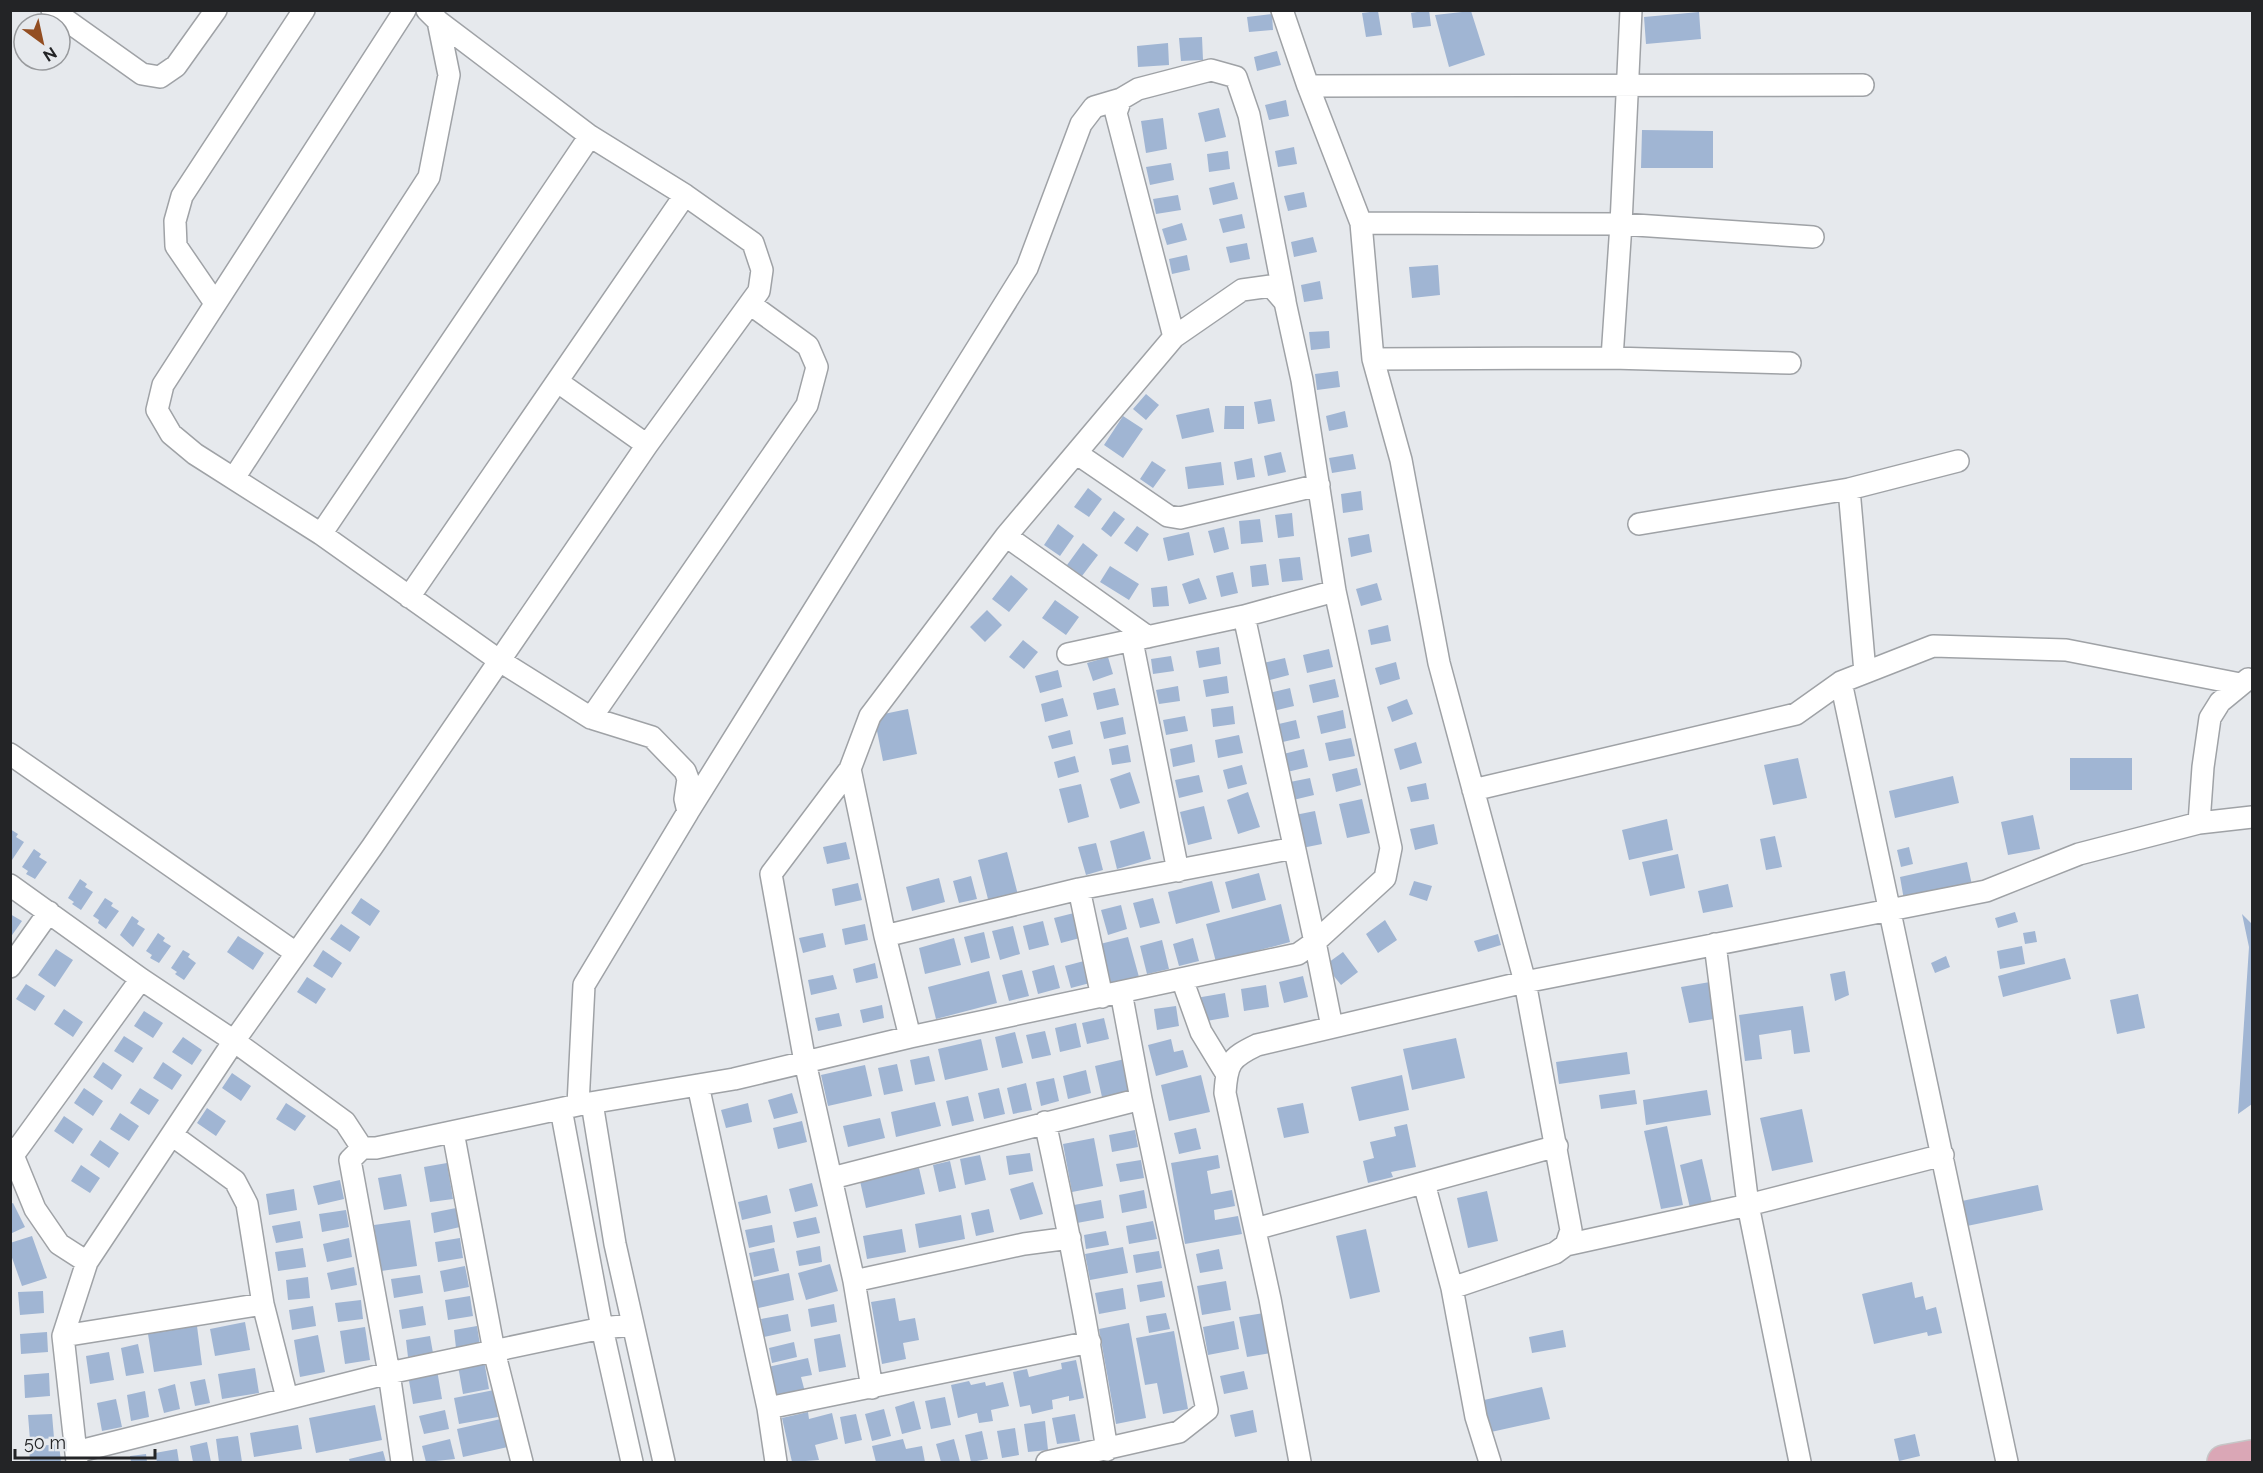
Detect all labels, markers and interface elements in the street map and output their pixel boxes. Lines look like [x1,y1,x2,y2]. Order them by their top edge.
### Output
north arrow [12,12,72,72]
text: N [40,43,60,65]
scale bar [15,1422,154,1460]
text: 50 m [24,1432,66,1453]

